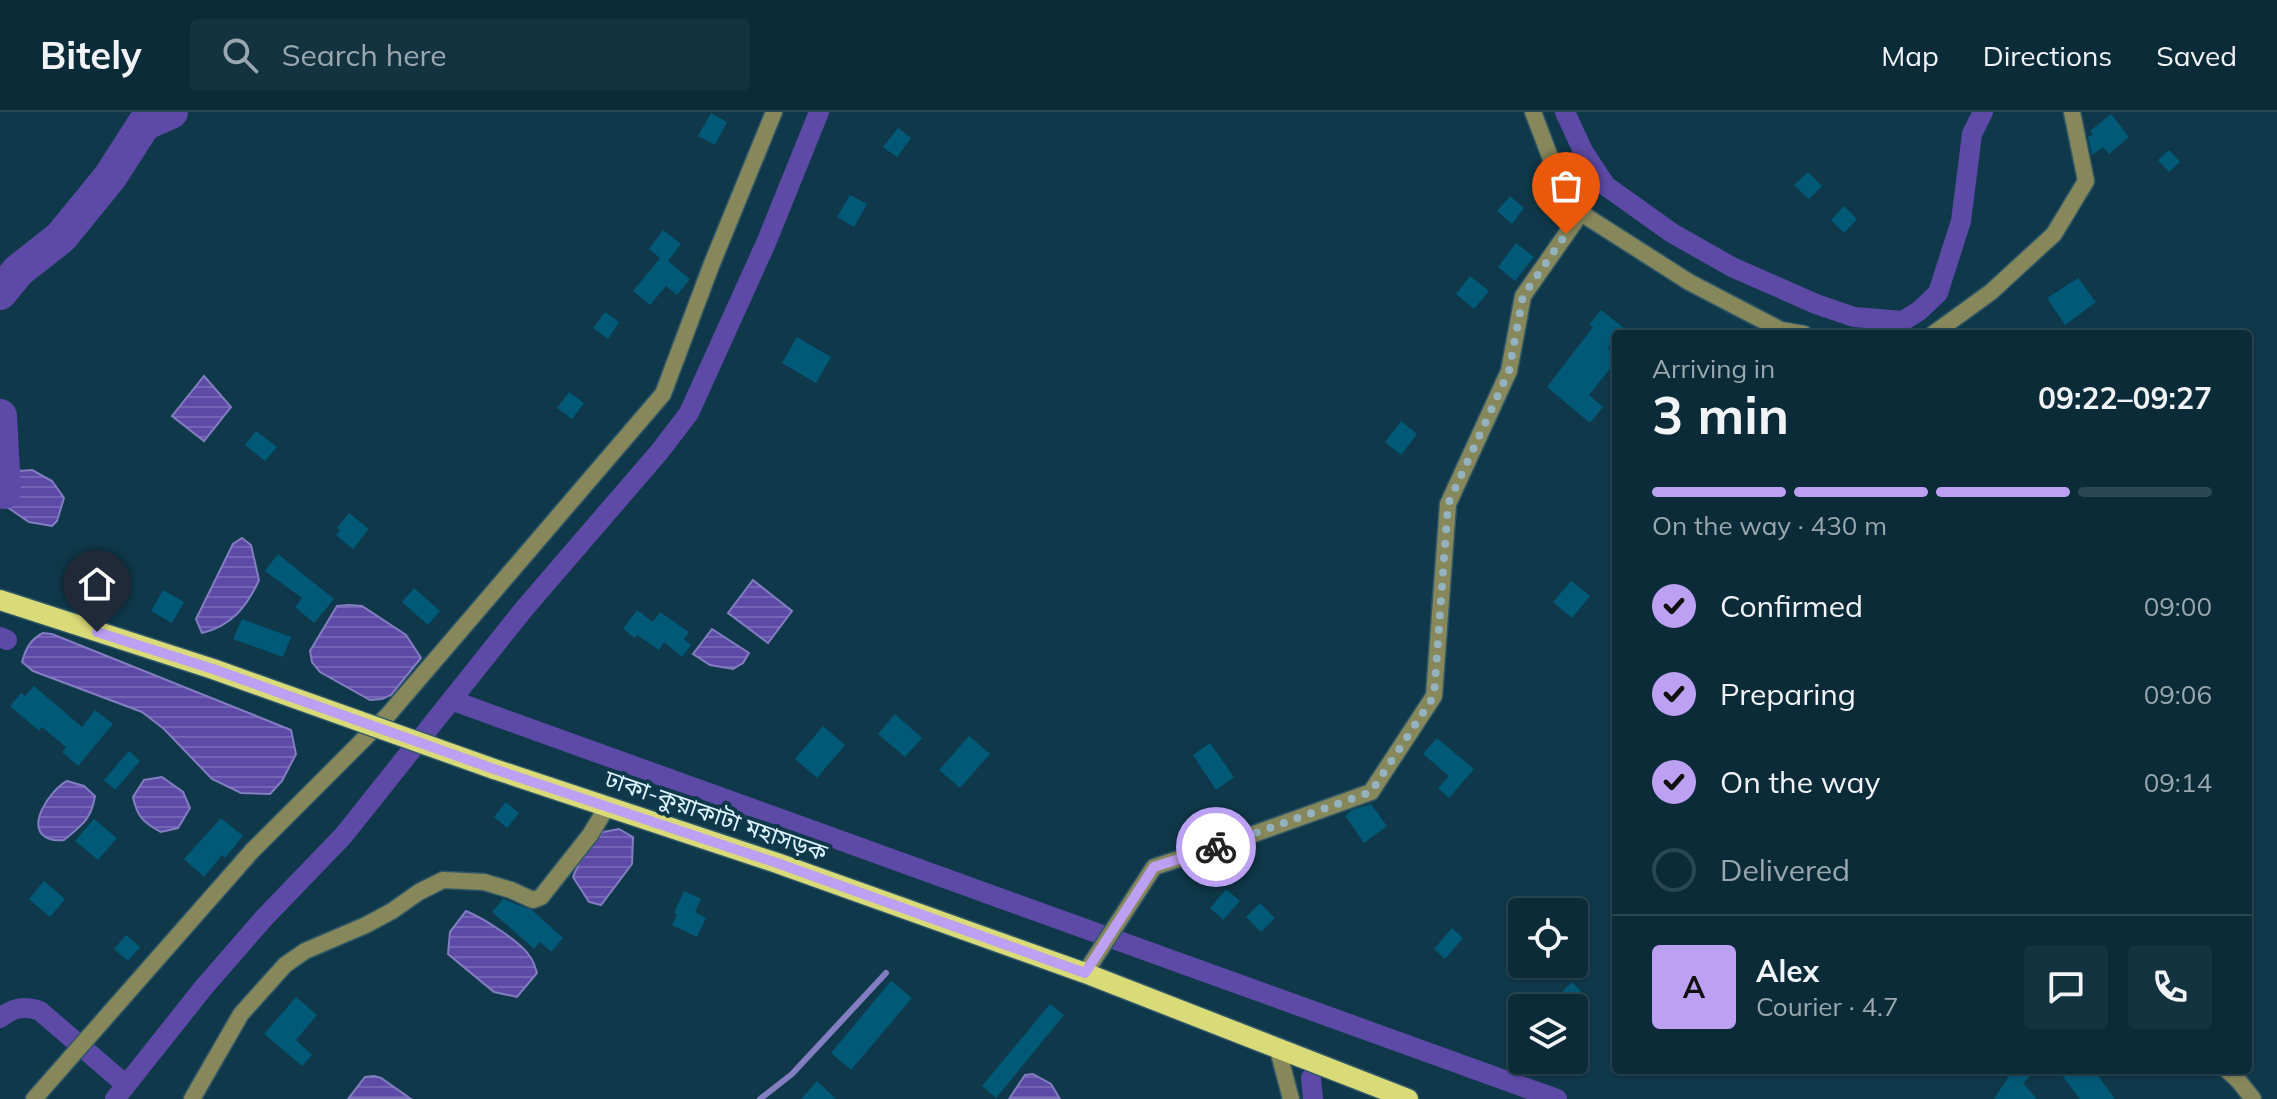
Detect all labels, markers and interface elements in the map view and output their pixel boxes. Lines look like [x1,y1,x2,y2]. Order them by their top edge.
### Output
search box [190,19,750,91]
text: Bitely [40,31,142,79]
icon: search [218,33,262,77]
text: Search here [282,36,447,74]
text: Map [1881,38,1939,73]
text: Directions [1983,38,2112,73]
text: Saved [2156,38,2237,73]
pin [1532,152,1600,234]
icon: bag [1544,164,1588,208]
text: Arriving in [1652,352,1775,385]
text: 09:22–09:27 [2038,379,2212,417]
text: 3 min [1652,382,1789,447]
text: On the way · 430 m [1652,509,1887,542]
pin [63,550,131,632]
icon: home [75,562,119,606]
icon: check [1652,584,1696,628]
text: Confirmed [1720,587,1863,625]
text: 09:00 [2144,590,2212,623]
icon: check [1652,672,1696,716]
text: Preparing [1720,675,1856,713]
text: 09:06 [2144,678,2212,711]
icon: check [1652,760,1696,804]
street label: ঢাকা-কুয়াকাটা মহাসড়ক [600,763,832,867]
text: On the way [1720,763,1880,801]
text: 09:14 [2144,766,2212,799]
courier [1176,807,1256,887]
icon: bike [1194,825,1238,869]
text: Delivered [1720,851,1850,889]
map controls [1508,898,1588,1074]
button: locate [1508,898,1588,978]
button: chat [2024,945,2108,1029]
button: phone [2128,945,2212,1029]
text: Alex [1756,952,1819,990]
text: A [1683,968,1705,1006]
text: Courier · 4.7 [1756,990,1899,1023]
button: layers [1508,994,1588,1074]

